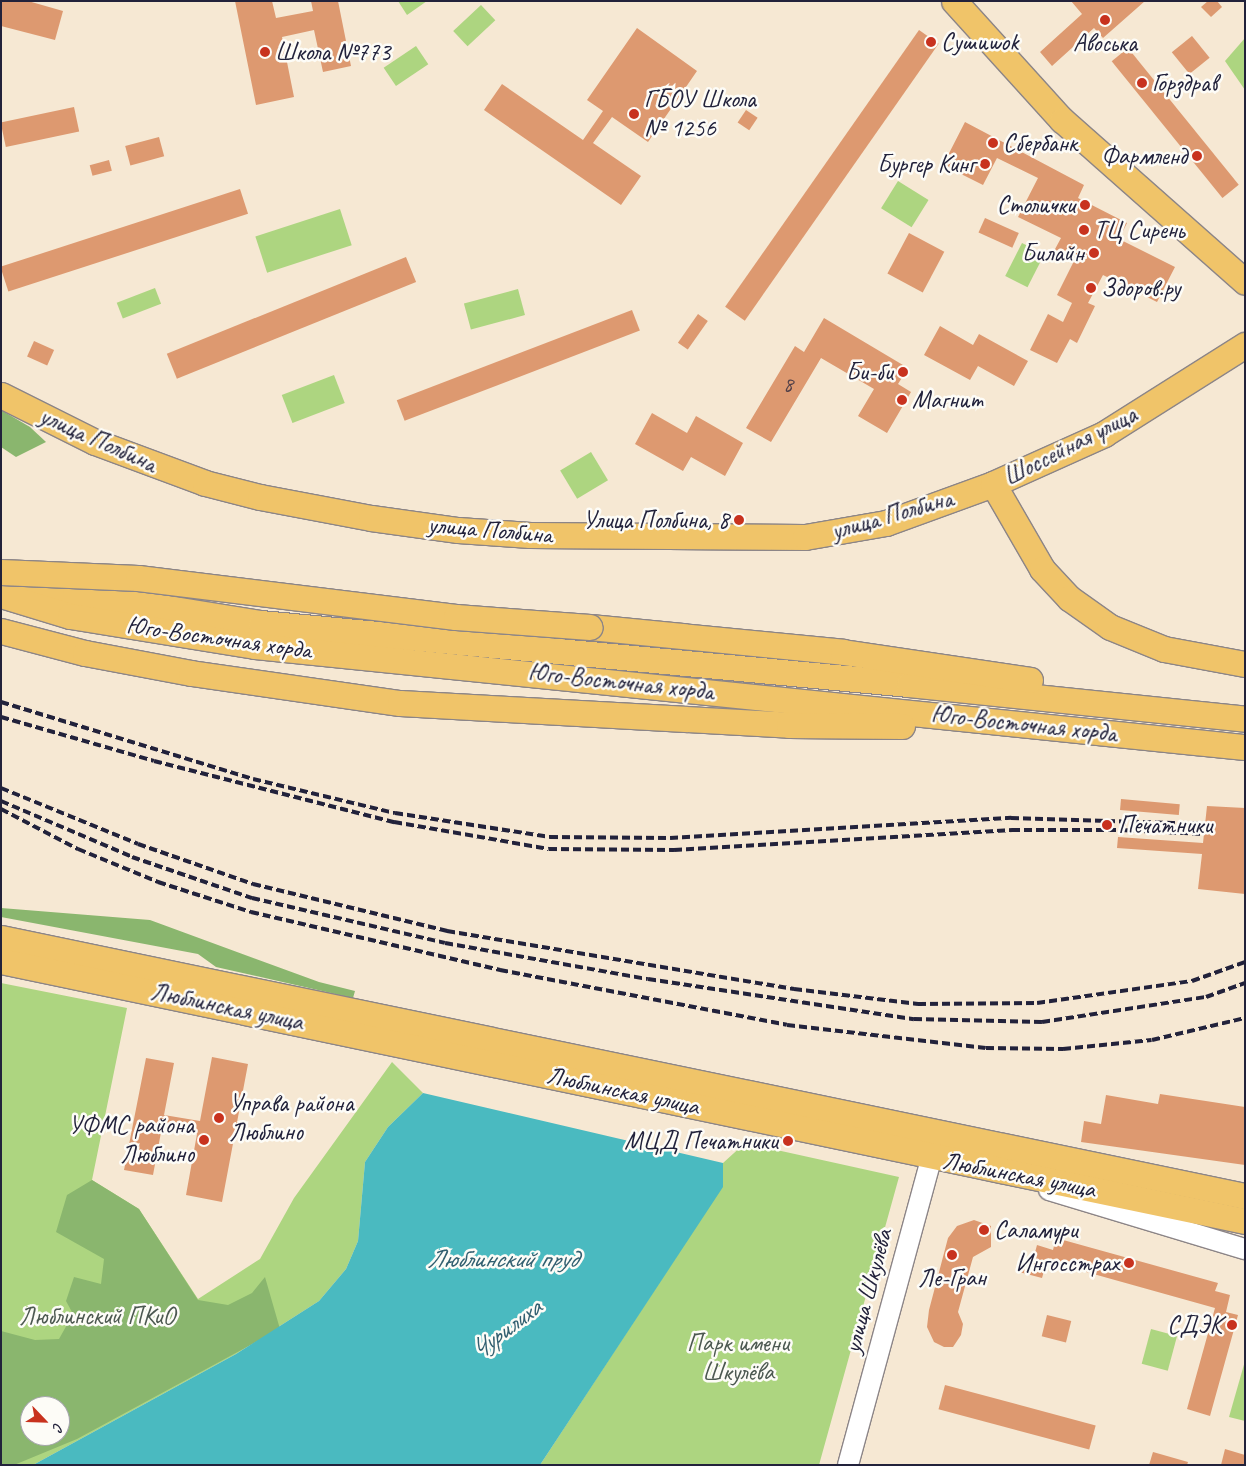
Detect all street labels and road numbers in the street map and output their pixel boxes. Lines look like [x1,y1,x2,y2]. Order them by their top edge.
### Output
street label: Шоссейная улица [997,399,1143,493]
street label: улица Полбина [35,401,161,479]
street label: улица Полбина [828,483,956,547]
street label: улица Полбина [427,510,553,550]
street label: Юго-Восточная хорда [125,610,313,666]
street label: Юго-Восточная хорда [527,657,715,707]
street label: Юго-Восточная хорда [930,699,1118,749]
street label: Люблинская улица [147,976,307,1038]
street label: Люблинская улица [543,1060,703,1122]
street label: Люблинская улица [939,1145,1099,1205]
street label: улица Шкулёва [837,1226,899,1356]

